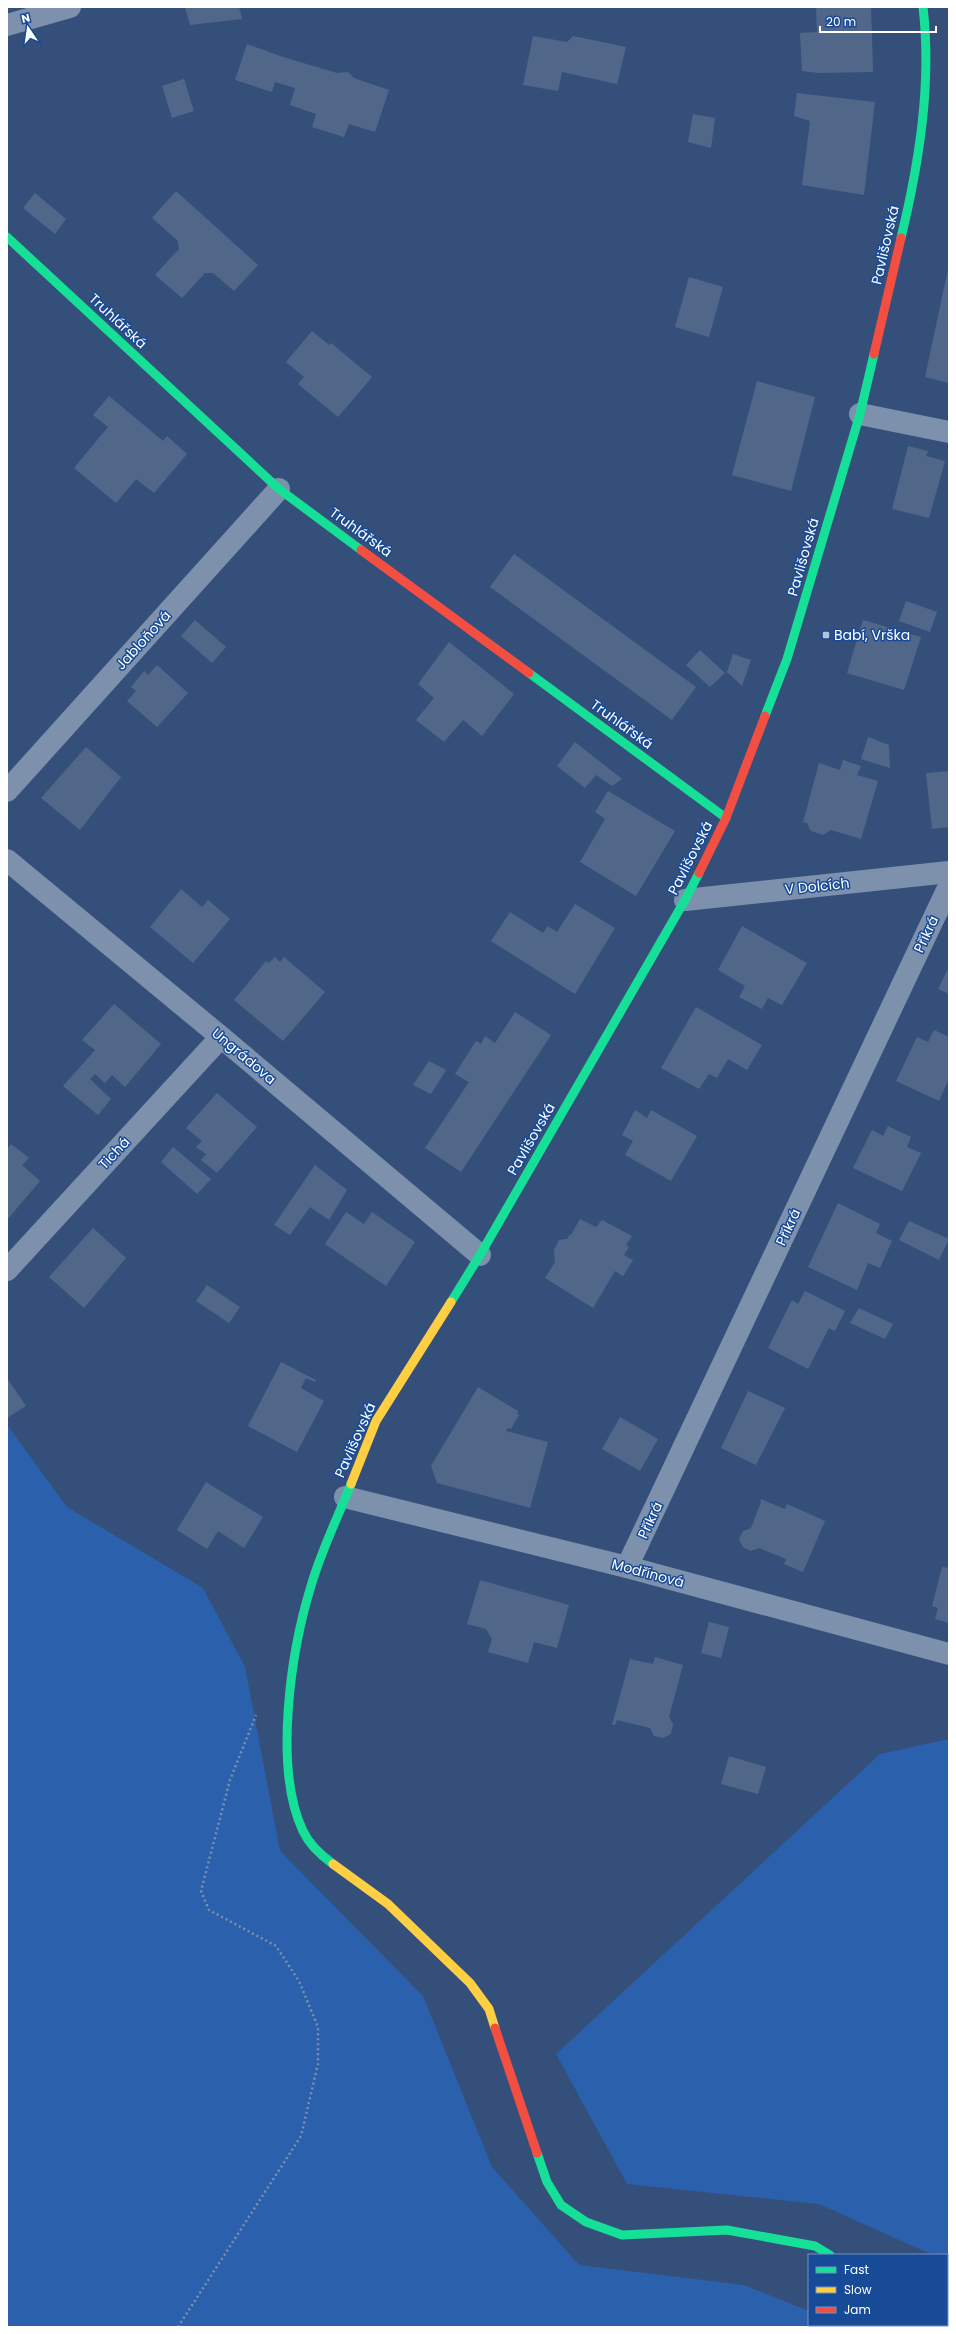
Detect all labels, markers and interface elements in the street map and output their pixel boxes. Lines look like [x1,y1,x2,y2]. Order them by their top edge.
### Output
north arrow [8,8,48,48]
scale bar [820,8,936,34]
text: N [20,10,32,27]
text: 20 m [826,13,856,30]
street label: Pavlišovská [866,204,904,286]
street label: Truhlářská [85,289,151,353]
street label: Truhlářská [326,503,396,561]
street label: Pavlišovská [782,516,824,598]
street label: Jabloňová [111,606,175,674]
place label: Babí, Vrška [834,625,910,645]
marker: Babí, Vrška [821,630,831,640]
street label: Truhlářská [587,695,657,753]
street label: Pavlišovská [663,818,717,898]
street label: V Dolcích [784,873,850,899]
street label: Příkrá [909,912,943,956]
street label: Ungrádova [208,1023,280,1089]
street label: Pavlišovská [502,1099,560,1179]
street label: Tichá [94,1132,134,1174]
street label: Příkrá [771,1205,805,1249]
street label: Pavlišovská [330,1399,380,1481]
street label: Příkrá [633,1498,667,1542]
street label: Modřínová [609,1554,687,1592]
legend [808,2254,948,2326]
text: Fast [844,2261,869,2278]
text: Slow [844,2281,872,2298]
text: Jam [844,2301,871,2318]

